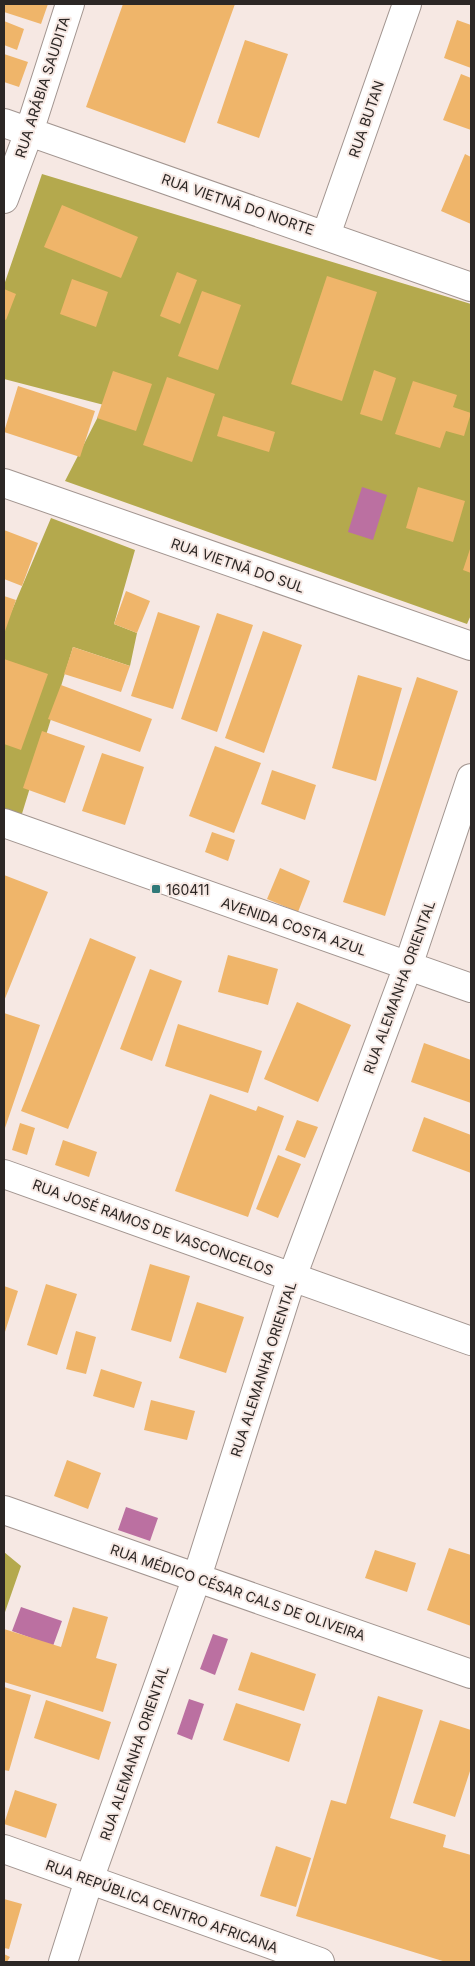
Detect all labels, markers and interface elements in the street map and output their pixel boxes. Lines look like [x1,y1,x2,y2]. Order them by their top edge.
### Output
street label: RUA ARÁBIA SAUDITA [11,14,73,160]
street label: RUA BUTAN [345,78,387,160]
street label: RUA VIETNÃ DO NORTE [159,170,317,238]
street label: RUA VIETNÃ DO SUL [169,534,307,596]
place label: 160411 [166,881,209,898]
marker: 160411 [150,883,162,895]
street label: AVENIDA COSTA AZUL [219,893,369,959]
street label: RUA ALEMANHA ORIENTAL [360,898,438,1076]
street label: RUA JOSÉ RAMOS DE VASCONCELOS [30,1175,276,1279]
street label: RUA ALEMANHA ORIENTAL [227,1279,299,1459]
street label: RUA MÉDICO CÉSAR CALS DE OLIVEIRA [108,1540,368,1644]
street label: RUA ALEMANHA ORIENTAL [96,1663,172,1843]
street label: RUA REPÚBLICA CENTRO AFRICANA [43,1856,281,1956]

